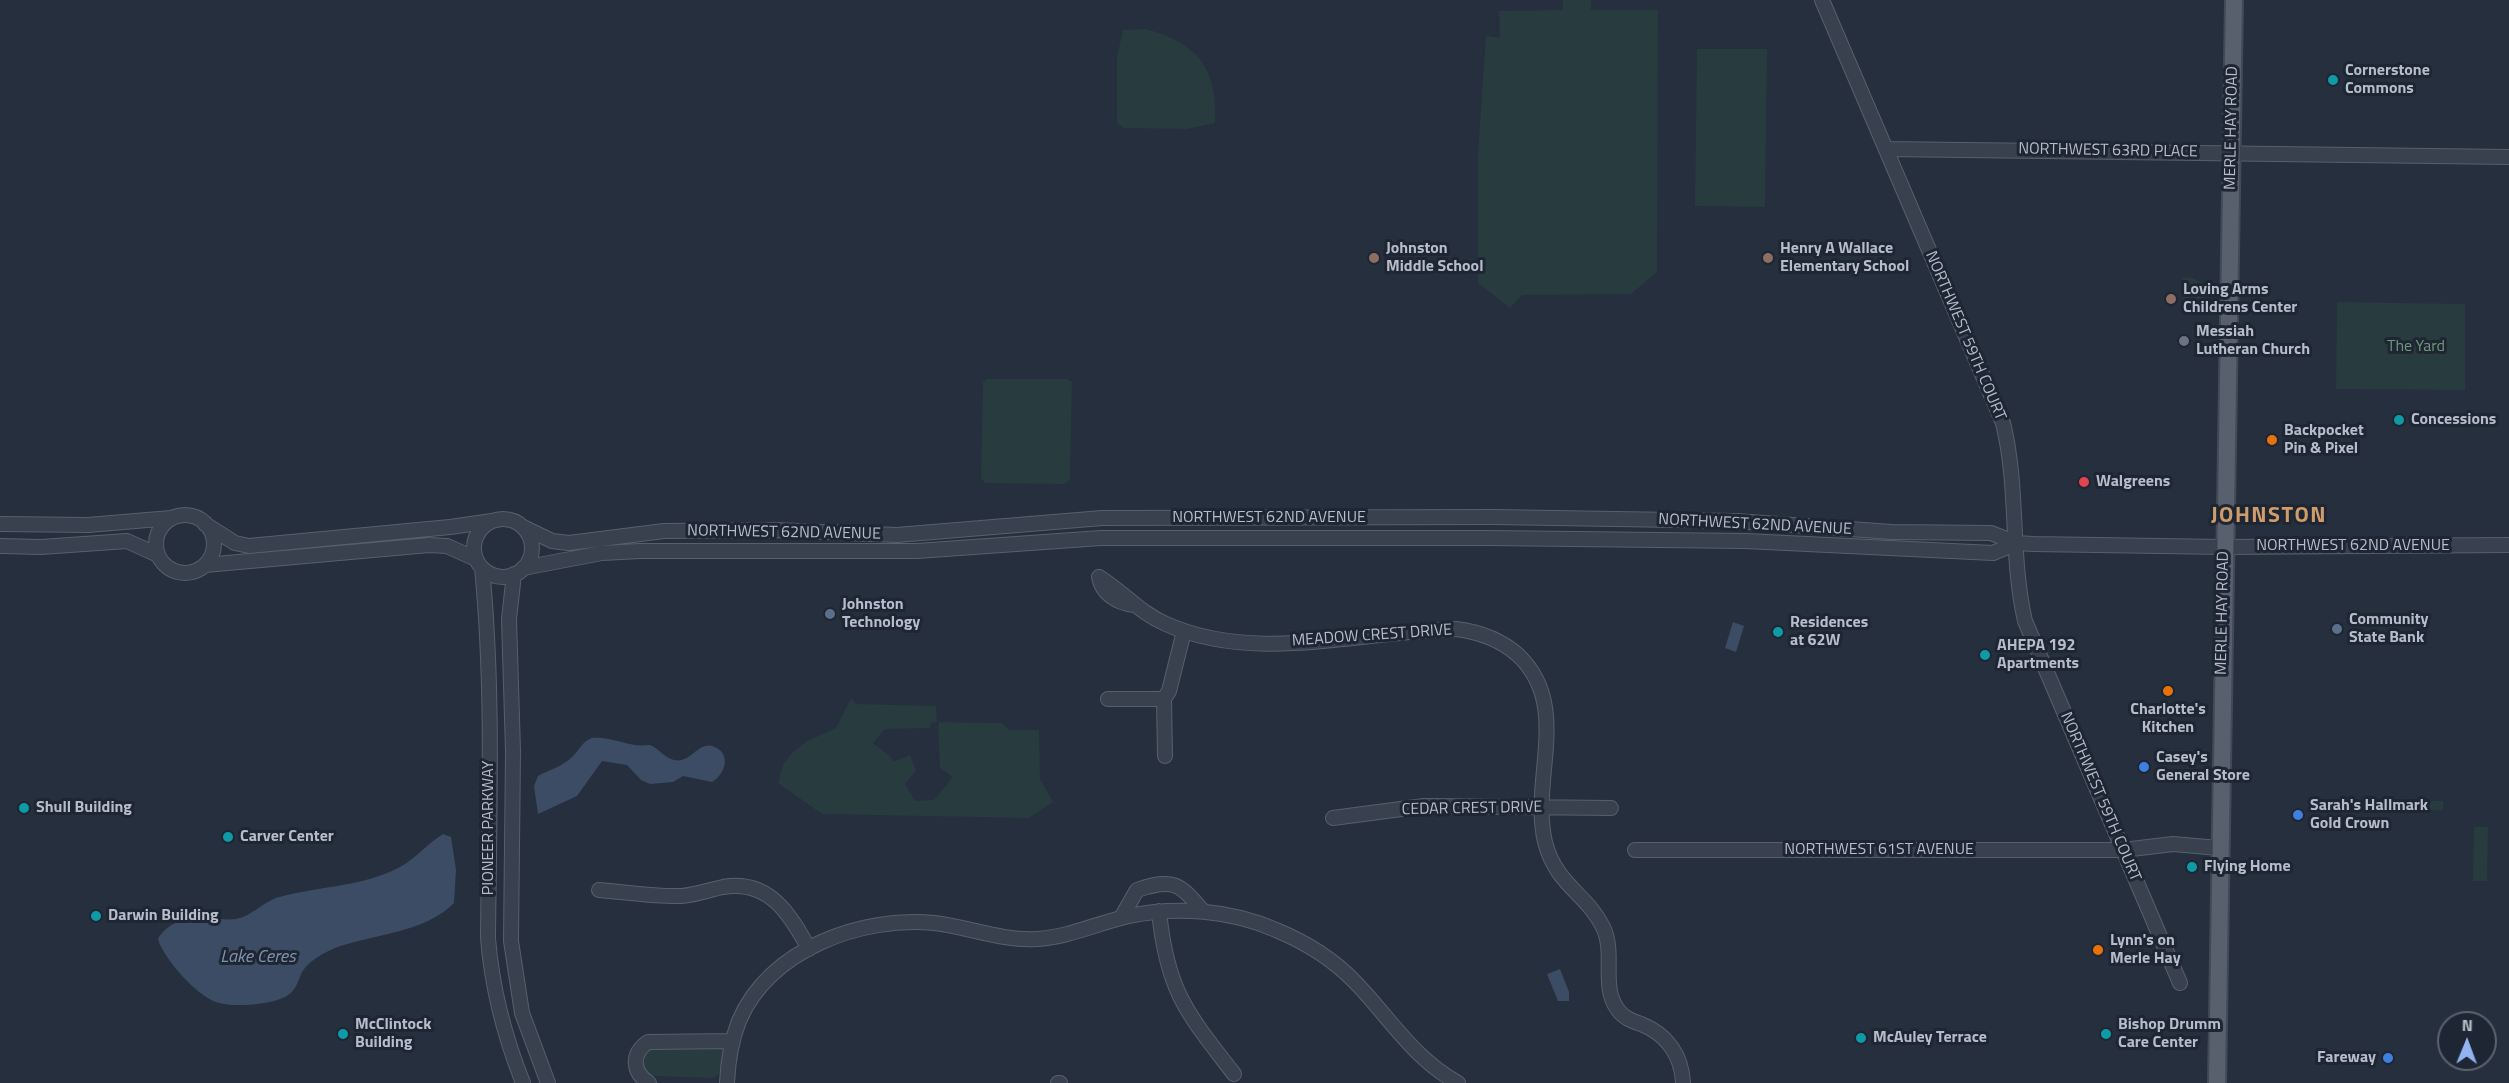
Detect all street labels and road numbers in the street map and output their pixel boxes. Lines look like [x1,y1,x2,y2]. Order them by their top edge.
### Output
street label: MERLE HAY ROAD [2221,66,2243,190]
street label: NORTHWEST 63RD PLACE [2018,140,2198,162]
street label: NORTHWEST 59TH COURT [1921,248,2009,424]
street label: NORTHWEST 62ND AVENUE [1172,508,1366,528]
street label: NORTHWEST 62ND AVENUE [1658,510,1852,540]
street label: NORTHWEST 62ND AVENUE [687,522,881,544]
street label: NORTHWEST 62ND AVENUE [2256,536,2450,556]
street label: MERLE HAY ROAD [2212,551,2234,675]
street label: MEADOW CREST DRIVE [1291,621,1453,651]
street label: NORTHWEST 59TH COURT [2056,709,2144,885]
street label: PIONEER PARKWAY [479,761,499,895]
street label: CEDAR CREST DRIVE [1401,798,1543,820]
street label: NORTHWEST 61ST AVENUE [1784,840,1974,860]

